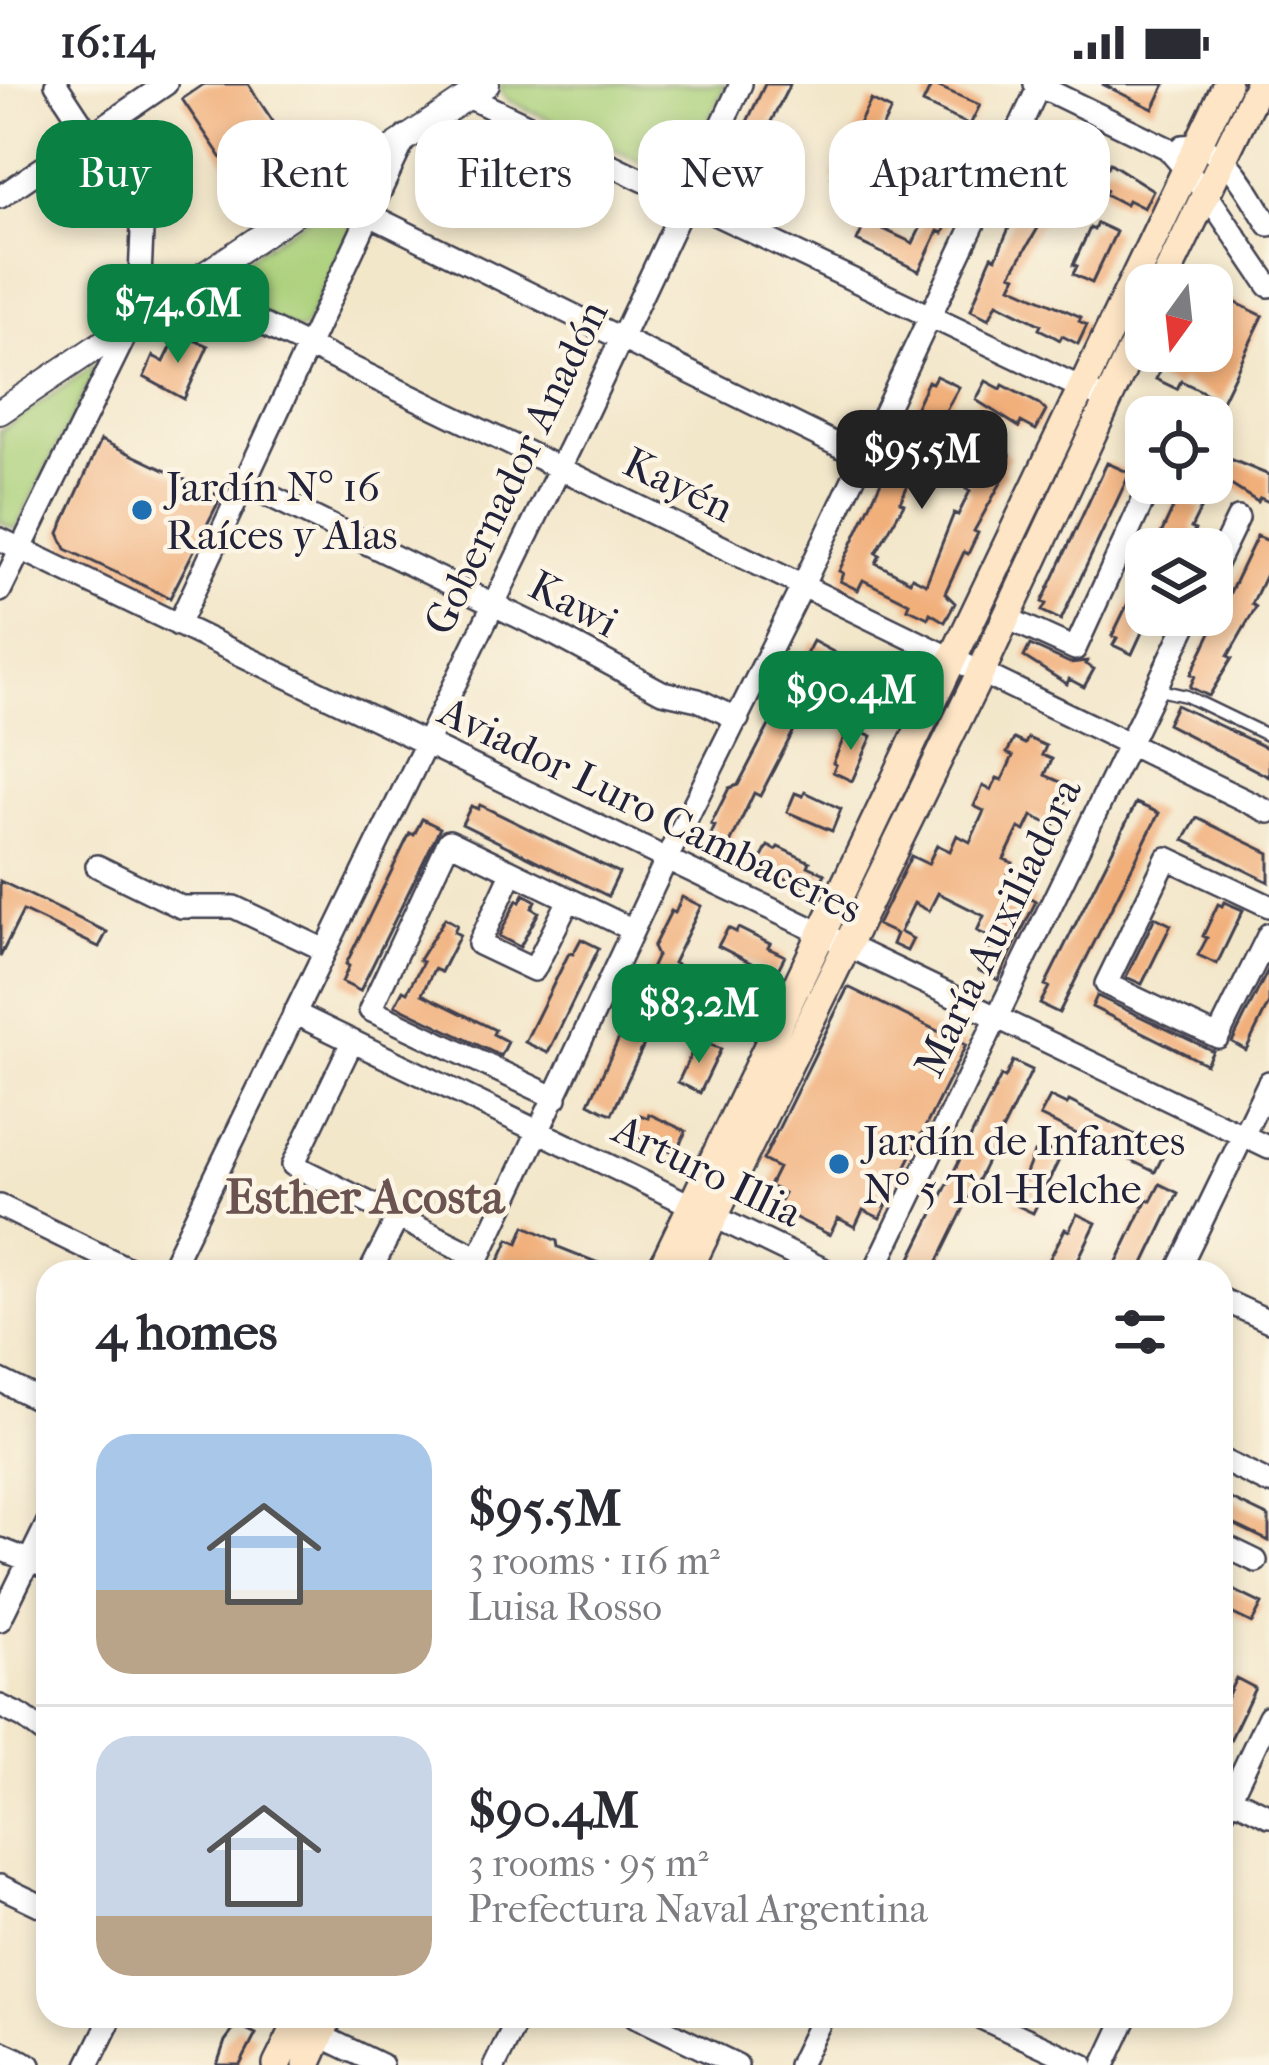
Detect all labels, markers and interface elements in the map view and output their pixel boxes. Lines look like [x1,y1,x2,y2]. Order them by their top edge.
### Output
text: 16:14 [60,16,154,69]
chip: Buy [36,120,193,228]
chip: Rent [217,120,391,228]
chip: Filters [415,120,614,228]
chip: New [638,120,805,228]
chip: Apartment [829,120,1110,228]
pin: $74.6M [80,264,276,366]
north arrow [1125,264,1233,372]
map controls [1125,264,1233,636]
text: $74.6M [114,280,242,326]
street label: Gobernador Anadón [414,293,618,643]
button: locate [1125,396,1233,504]
pin: $95.5M [824,410,1020,512]
text: $95.5M [863,426,981,472]
street label: Kayén [615,438,741,533]
place label: Jardín N° 16 Raíces y Alas [163,463,398,560]
marker: Jardín N° 16 Raíces y Alas [129,497,155,523]
button: layers [1125,528,1233,636]
street label: Kawi [521,561,626,648]
pin: $90.4M [753,651,949,753]
text: $90.4M [786,667,916,713]
street label: Aviador Luro Cambaceres [429,686,870,934]
street label: María Auxiliadora [905,770,1092,1085]
pin: $83.2M [601,964,797,1066]
text: $83.2M [639,980,759,1026]
street label: Arturo Illia [603,1104,810,1238]
place label: Jardín de Infantes N° 5 Tol-Helche [860,1117,1185,1214]
marker: Jardín de Infantes N° 5 Tol-Helche [826,1151,852,1177]
district label: Esther Acosta [226,1169,506,1225]
icon: filters [1107,1299,1173,1365]
text: 4 homes [96,1302,277,1362]
text: $95.5M [468,1478,621,1538]
icon: home [192,1482,336,1626]
text: 3 rooms · 116 m² [468,1538,720,1584]
text: Luisa Rosso [468,1584,662,1630]
text: $90.4M [468,1780,639,1840]
icon: home [192,1784,336,1928]
text: 3 rooms · 95 m² [468,1840,709,1886]
text: Prefectura Naval Argentina [468,1886,928,1932]

